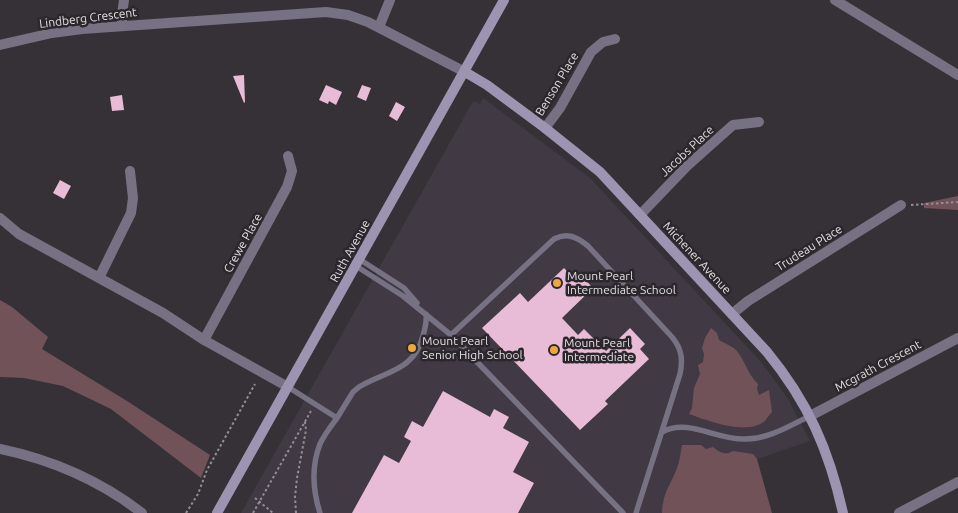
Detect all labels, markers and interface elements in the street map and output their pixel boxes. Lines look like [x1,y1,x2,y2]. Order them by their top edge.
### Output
street label: Lindberg Crescent [38,5,138,31]
street label: Benson Place [532,50,582,118]
street label: Jacobs Place [657,122,717,180]
street label: Crewe Place [221,211,265,275]
street label: Ruth Avenue [327,217,373,285]
street label: Michener Avenue [660,219,734,297]
street label: Trudeau Place [773,222,845,274]
place label: Mount Pearl Intermediate School [567,269,676,297]
marker: Mount Pearl Intermediate School [551,277,563,289]
place label: Mount Pearl Senior High School [422,334,523,362]
place label: Mount Pearl Intermediate [564,336,634,364]
street label: Mcgrath Crescent [833,337,923,395]
marker: Mount Pearl Senior High School [406,342,418,354]
marker: Mount Pearl Intermediate [548,344,560,356]

